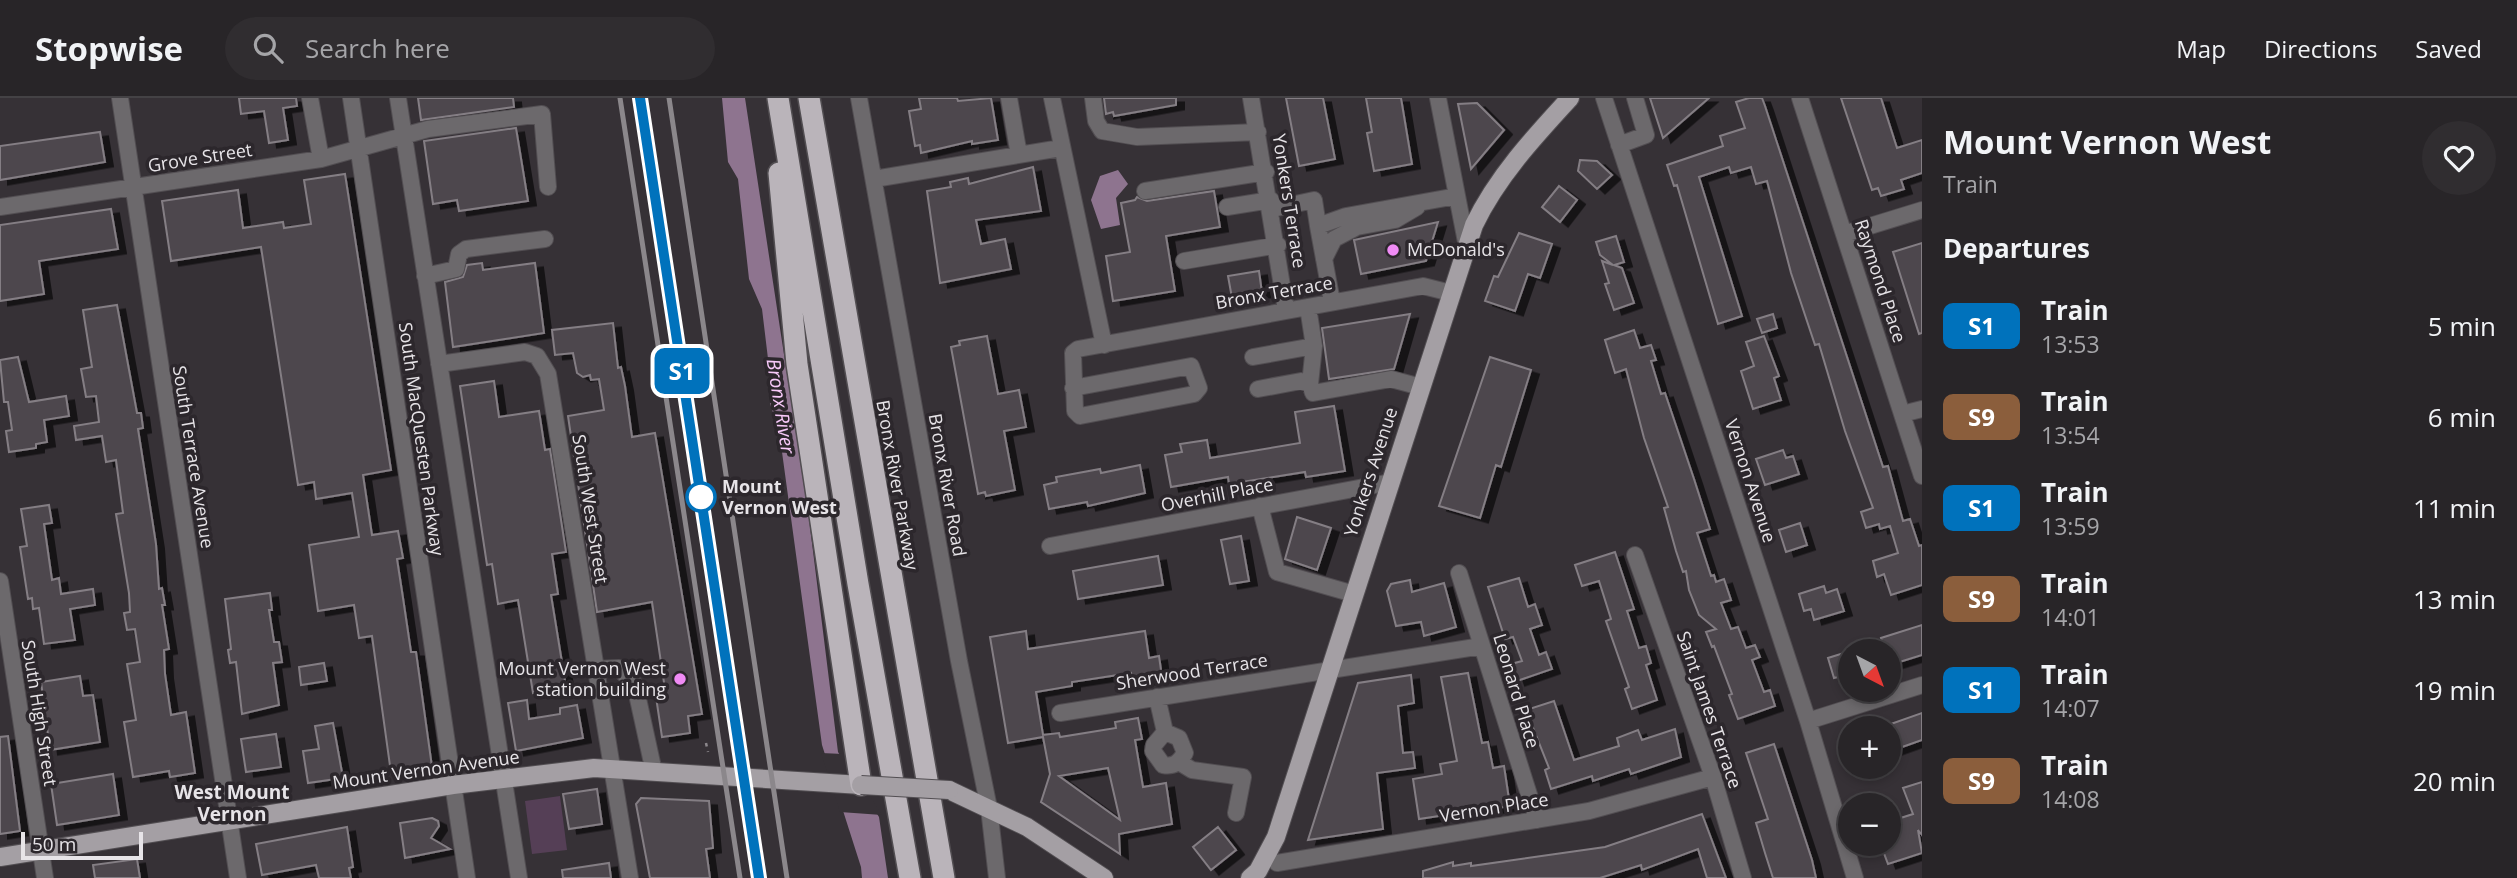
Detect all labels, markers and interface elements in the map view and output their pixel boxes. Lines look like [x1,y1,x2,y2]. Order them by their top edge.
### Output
search box [225,17,715,80]
text: Stopwise [35,26,183,71]
icon: search [249,29,287,67]
text: Search here [305,30,450,66]
text: Map [2176,32,2226,65]
text: Directions [2264,32,2377,65]
text: Saved [2415,32,2482,65]
text: Mount Vernon West [1943,119,2271,164]
button: heart [2422,121,2496,195]
street label: Yonkers Terrace [1268,132,1312,270]
street label: Grove Street [146,137,254,177]
text: Train [1943,168,1998,200]
street label: Raymond Place [1850,216,1912,345]
text: Departures [1943,230,2090,266]
place label: McDonald's [1407,237,1505,261]
marker: McDonald's [1385,242,1401,258]
street label: Bronx Terrace [1213,270,1334,314]
text: Train [2041,292,2109,328]
text: 5 min [2428,308,2496,344]
text: S1 [1968,309,1995,342]
street label: South MacQuesten Parkway [394,321,450,558]
text: 13:53 [2041,328,2100,360]
line badge: S1 [650,348,714,394]
text: S1 [669,354,695,387]
water label: Bronx River [761,357,802,457]
street label: South Terrace Avenue [168,364,220,550]
text: Train [2041,383,2109,419]
street label: Bronx River Parkway [871,398,925,573]
text: 6 min [2428,399,2496,435]
text: S9 [1968,400,1995,433]
street label: Yonkers Avenue [1338,404,1402,539]
street label: Bronx River Road [924,411,972,558]
street label: Vernon Avenue [1720,416,1782,545]
text: 13:54 [2041,419,2100,451]
street label: South West Street [567,433,615,585]
street label: Overhill Place [1159,471,1275,517]
place label: Mount Vernon West [722,474,837,519]
text: Train [2041,474,2109,510]
marker: Mount Vernon West [686,482,716,512]
text: 11 min [2413,490,2496,526]
text: S1 [1968,491,1995,524]
text: 13:59 [2041,510,2100,542]
text: Train [2041,565,2109,601]
text: 13 min [2413,581,2496,617]
text: S9 [1968,582,1995,615]
text: 14:01 [2041,601,2100,633]
street label: Saint James Terrace [1672,628,1748,792]
street label: Leonard Place [1488,631,1546,751]
street label: South High Street [17,638,63,788]
north arrow [1838,639,1900,702]
map controls [1838,639,1901,856]
street label: Sherwood Terrace [1114,647,1269,695]
place label: Mount Vernon West station building [498,656,666,701]
text: Train [2041,656,2109,692]
marker: Mount Vernon West station building [672,671,688,687]
text: 19 min [2413,672,2496,708]
text: S1 [1968,673,1995,706]
text: 14:07 [2041,692,2100,724]
button: + [1838,716,1901,779]
street label: Mount Vernon Avenue [331,744,521,794]
text: Train [2041,747,2109,783]
text: 20 min [2413,763,2496,799]
text: S9 [1968,764,1995,797]
district label: West Mount Vernon [174,779,290,827]
text: 14:08 [2041,783,2100,815]
street label: Vernon Place [1438,787,1550,827]
button: − [1838,793,1901,856]
scale bar [21,829,144,861]
text: 50 m [32,831,76,857]

